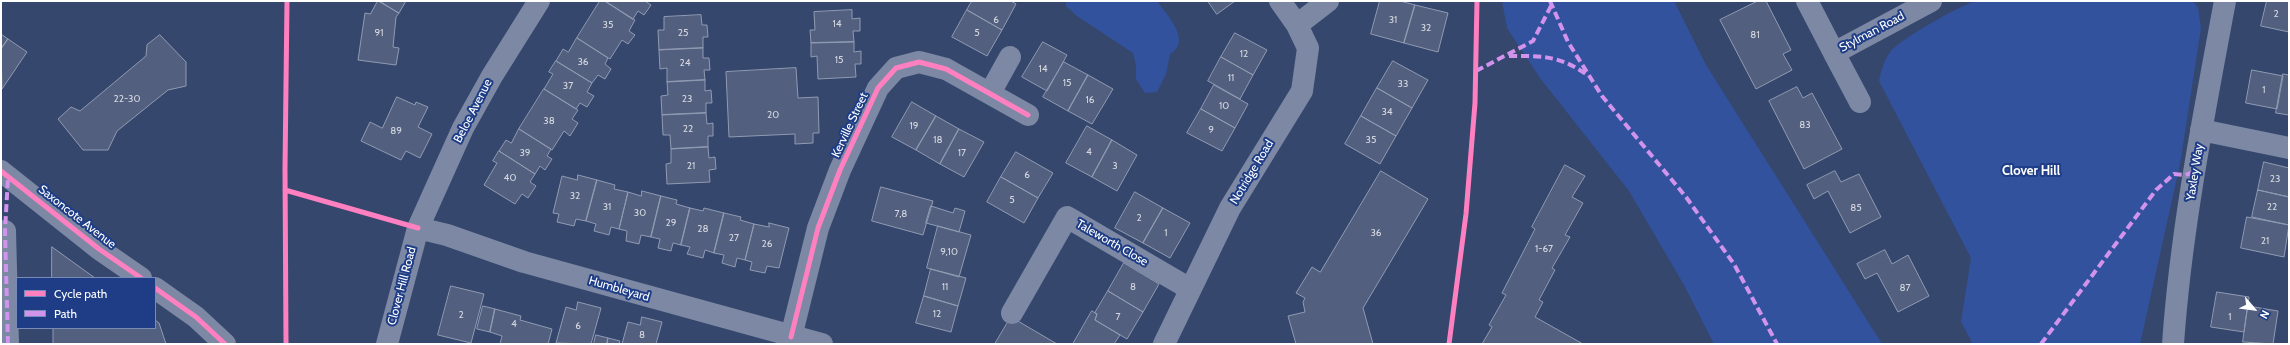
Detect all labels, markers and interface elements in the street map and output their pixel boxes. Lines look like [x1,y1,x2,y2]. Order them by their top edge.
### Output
house number: 2 [2273,8,2279,20]
street label: Stylman Road [1837,9,1907,55]
house number: 6 [993,14,999,26]
house number: 31 [1389,14,1397,26]
house number: 14 [832,18,842,30]
house number: 35 [603,19,613,31]
house number: 32 [1421,22,1431,34]
house number: 91 [375,27,383,39]
house number: 25 [678,27,688,39]
house number: 5 [974,27,980,39]
house number: 81 [1750,29,1760,41]
house number: 12 [1240,48,1248,60]
house number: 15 [835,54,843,66]
house number: 36 [577,56,589,68]
house number: 24 [679,57,691,69]
house number: 14 [1038,63,1048,75]
house number: 11 [1228,72,1234,84]
street label: Beloe Avenue [451,77,495,145]
house number: 15 [1063,77,1071,89]
house number: 33 [1398,78,1408,90]
house number: 37 [563,80,573,92]
house number: 1 [2262,84,2266,96]
street label: Kerville Street [829,90,871,160]
house number: 22-30 [114,93,140,105]
house number: 23 [682,93,692,105]
house number: 16 [1086,94,1094,106]
house number: 10 [1219,100,1229,112]
house number: 34 [1381,106,1393,118]
house number: 20 [767,109,779,121]
house number: 38 [543,115,555,127]
house number: 83 [1799,119,1811,131]
house number: 19 [910,120,918,132]
house number: 22 [683,123,693,135]
house number: 9 [1208,124,1214,136]
house number: 89 [390,125,402,137]
house number: 18 [933,134,943,146]
house number: 35 [1366,134,1376,146]
street label: Notridge Road [1227,137,1277,207]
street label: Yaxley Way [2183,142,2207,202]
house number: 4 [1086,146,1092,158]
house number: 39 [519,147,531,159]
house number: 17 [958,147,966,159]
house number: 21 [687,160,695,172]
house number: 3 [1112,160,1118,172]
district label: Clover Hill [2002,163,2060,179]
house number: 6 [1024,169,1030,181]
house number: 40 [504,172,516,184]
house number: 23 [2270,173,2280,185]
street label: Saxoncote Avenue [35,182,119,252]
house number: 32 [570,190,580,202]
house number: 5 [1009,194,1015,206]
house number: 31 [603,201,611,213]
house number: 22 [2267,201,2277,213]
house number: 85 [1850,202,1862,214]
house number: 30 [634,207,646,219]
house number: 7,8 [895,208,907,220]
house number: 2 [1136,212,1142,224]
house number: 29 [666,217,676,229]
street label: Taleworth Close [1074,217,1150,269]
house number: 28 [697,223,709,235]
house number: 1 [1164,227,1168,239]
house number: 36 [1370,227,1382,239]
house number: 27 [729,232,739,244]
house number: 21 [2261,235,2269,247]
house number: 26 [762,238,772,250]
house number: 1-67 [1535,243,1553,255]
street label: Clover Hill Road [385,245,419,327]
house number: 9,10 [940,246,958,258]
street label: Humbleyard [587,273,651,305]
legend [16,277,156,329]
house number: 11 [942,281,948,293]
house number: 8 [1130,281,1136,293]
house number: 87 [1899,282,1911,294]
text: Cycle path [54,286,107,301]
north arrow [2234,289,2274,329]
text: Path [54,306,77,321]
house number: 12 [933,308,941,320]
text: N [2257,308,2273,321]
house number: 2 [458,309,464,321]
house number: 7 [1115,311,1121,323]
house number: 1 [2228,311,2232,323]
house number: 4 [511,318,517,330]
house number: 6 [575,320,581,332]
house number: 8 [639,329,645,341]

